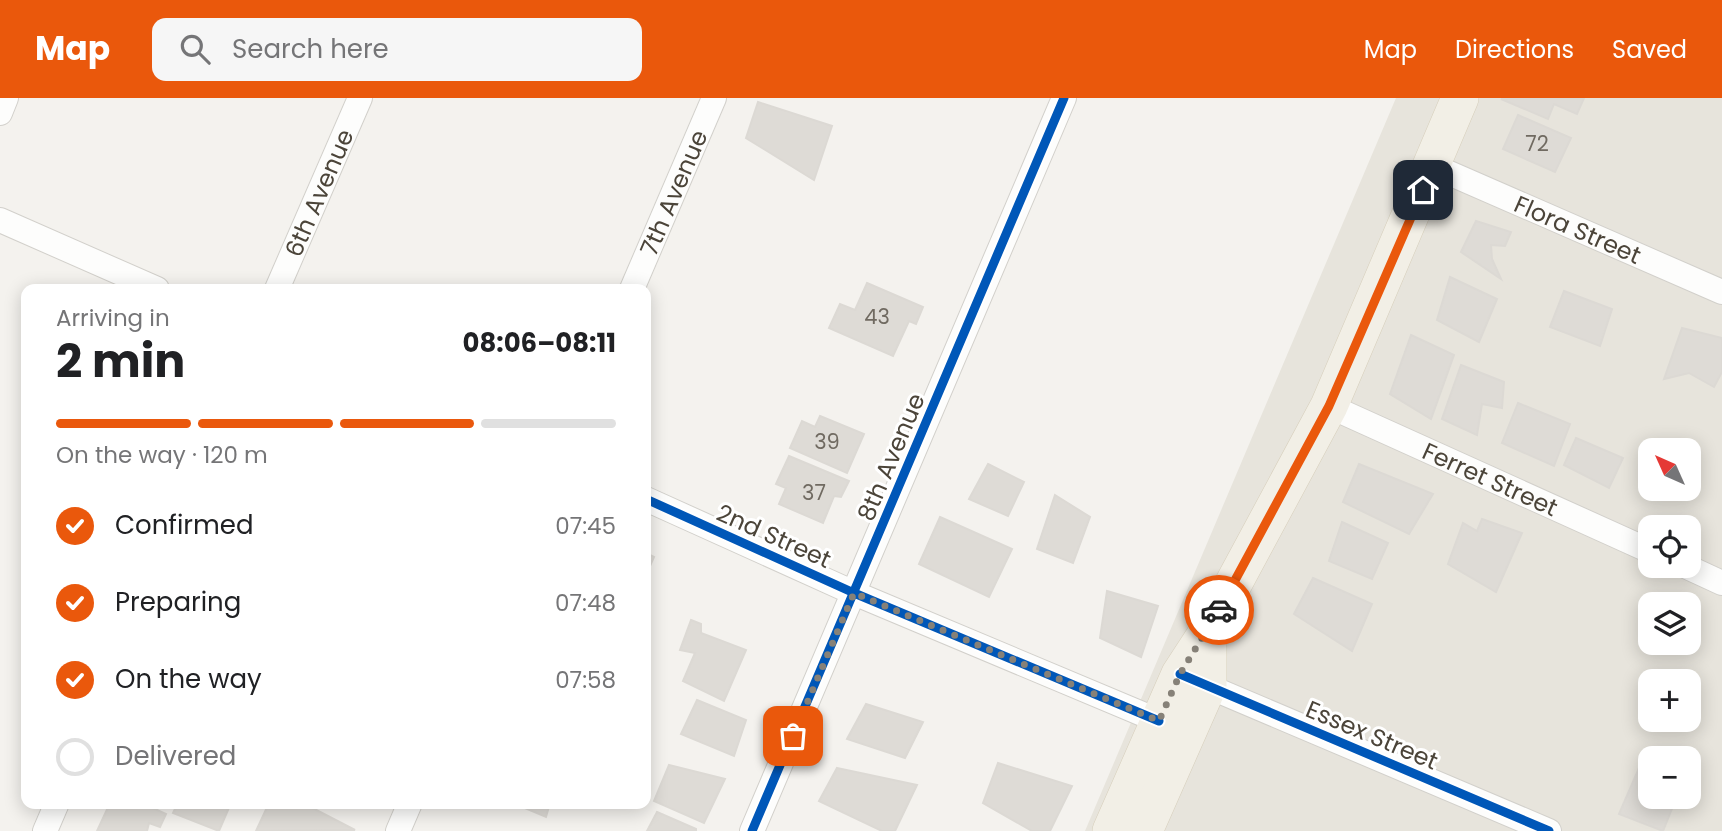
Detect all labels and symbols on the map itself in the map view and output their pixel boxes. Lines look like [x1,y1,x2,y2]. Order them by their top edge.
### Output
street label: 6th Avenue [277,124,361,262]
street label: 7th Avenue [632,125,715,261]
house number: 72 [1525,129,1549,158]
pin [1393,160,1453,220]
street label: Flora Street [1509,187,1646,271]
house number: 43 [864,302,890,331]
street label: 8th Avenue [849,388,933,526]
house number: 39 [814,427,840,456]
street label: Ferret Street [1417,434,1563,524]
north arrow [1638,438,1701,500]
house number: 37 [802,478,826,507]
street label: 2nd Street [712,496,836,576]
courier [1184,575,1254,645]
street label: Essex Street [1301,692,1443,778]
pin [763,706,823,766]

